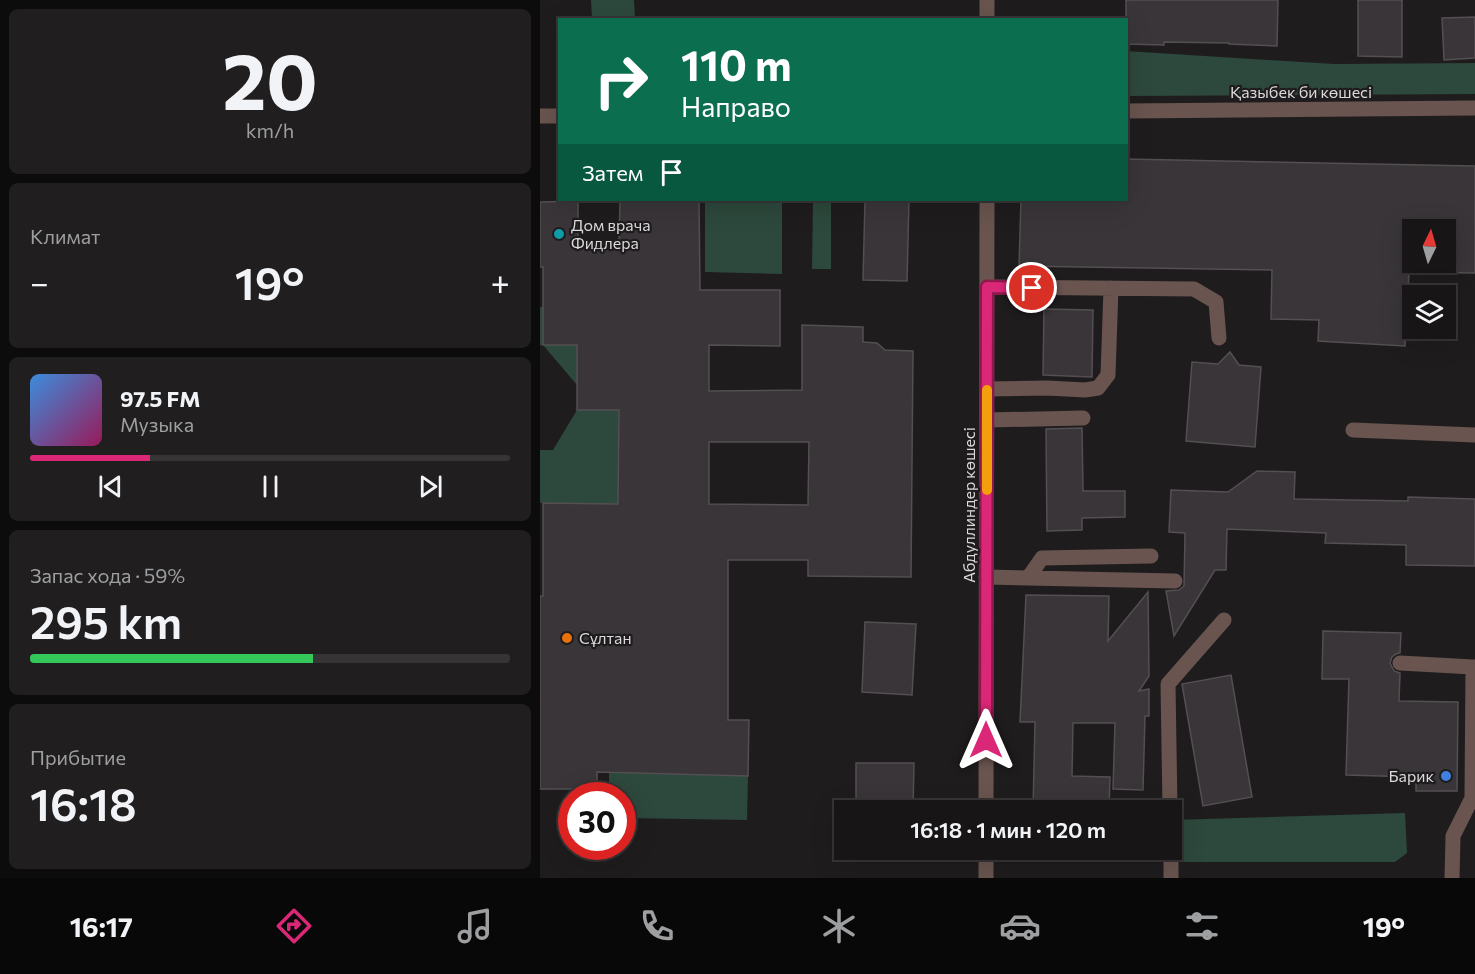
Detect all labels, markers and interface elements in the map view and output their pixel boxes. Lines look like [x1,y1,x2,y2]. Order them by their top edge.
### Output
text: 20 [222,31,318,126]
text: 110 m [681,38,792,90]
icon: right [582,42,660,120]
street label: Қазыбек би көшесі [1230,82,1372,101]
text: Направо [681,90,791,123]
text: km/h [246,118,294,142]
icon: arrive [655,156,688,189]
text: Затем [582,159,643,186]
place label: Дом врача Фидлера [571,215,650,252]
north arrow [1402,219,1456,273]
map controls [1402,219,1456,339]
text: Климат [30,224,100,248]
marker: Дом врача Фидлера [552,227,566,241]
text: 19° [235,254,304,309]
text: − [30,261,49,302]
text: + [491,261,510,302]
pin [1006,262,1057,313]
icon: arrive [1015,271,1048,304]
button: layers [1402,285,1456,339]
text: 97.5 FM [120,385,200,412]
text: Музыка [120,412,194,436]
street label: Абдуллиндер көшесі [959,427,978,583]
icon: previous [94,470,127,503]
icon: pause [254,470,287,503]
icon: next [414,470,447,503]
text: Запас хода · 59% [30,563,185,587]
text: 295 km [30,593,182,648]
place label: Сұлтан [579,628,632,647]
marker: Сұлтан [560,631,574,645]
position arrow [954,708,1018,772]
text: Прибытие [30,745,126,769]
place label: Барик [1389,766,1434,785]
marker: Барик [1439,769,1453,783]
text: 16:18 [30,775,137,830]
speed limit sign: 30 [558,782,636,860]
text: 16:18 · 1 мин · 120 m [910,816,1106,843]
icon: directions [273,905,315,947]
icon: music [454,905,496,947]
icon: phone [636,905,678,947]
icon: climate [818,905,860,947]
icon: car [999,905,1041,947]
icon: filters [1181,905,1223,947]
text: 16:17 [70,910,133,943]
text: 19° [1363,910,1405,943]

